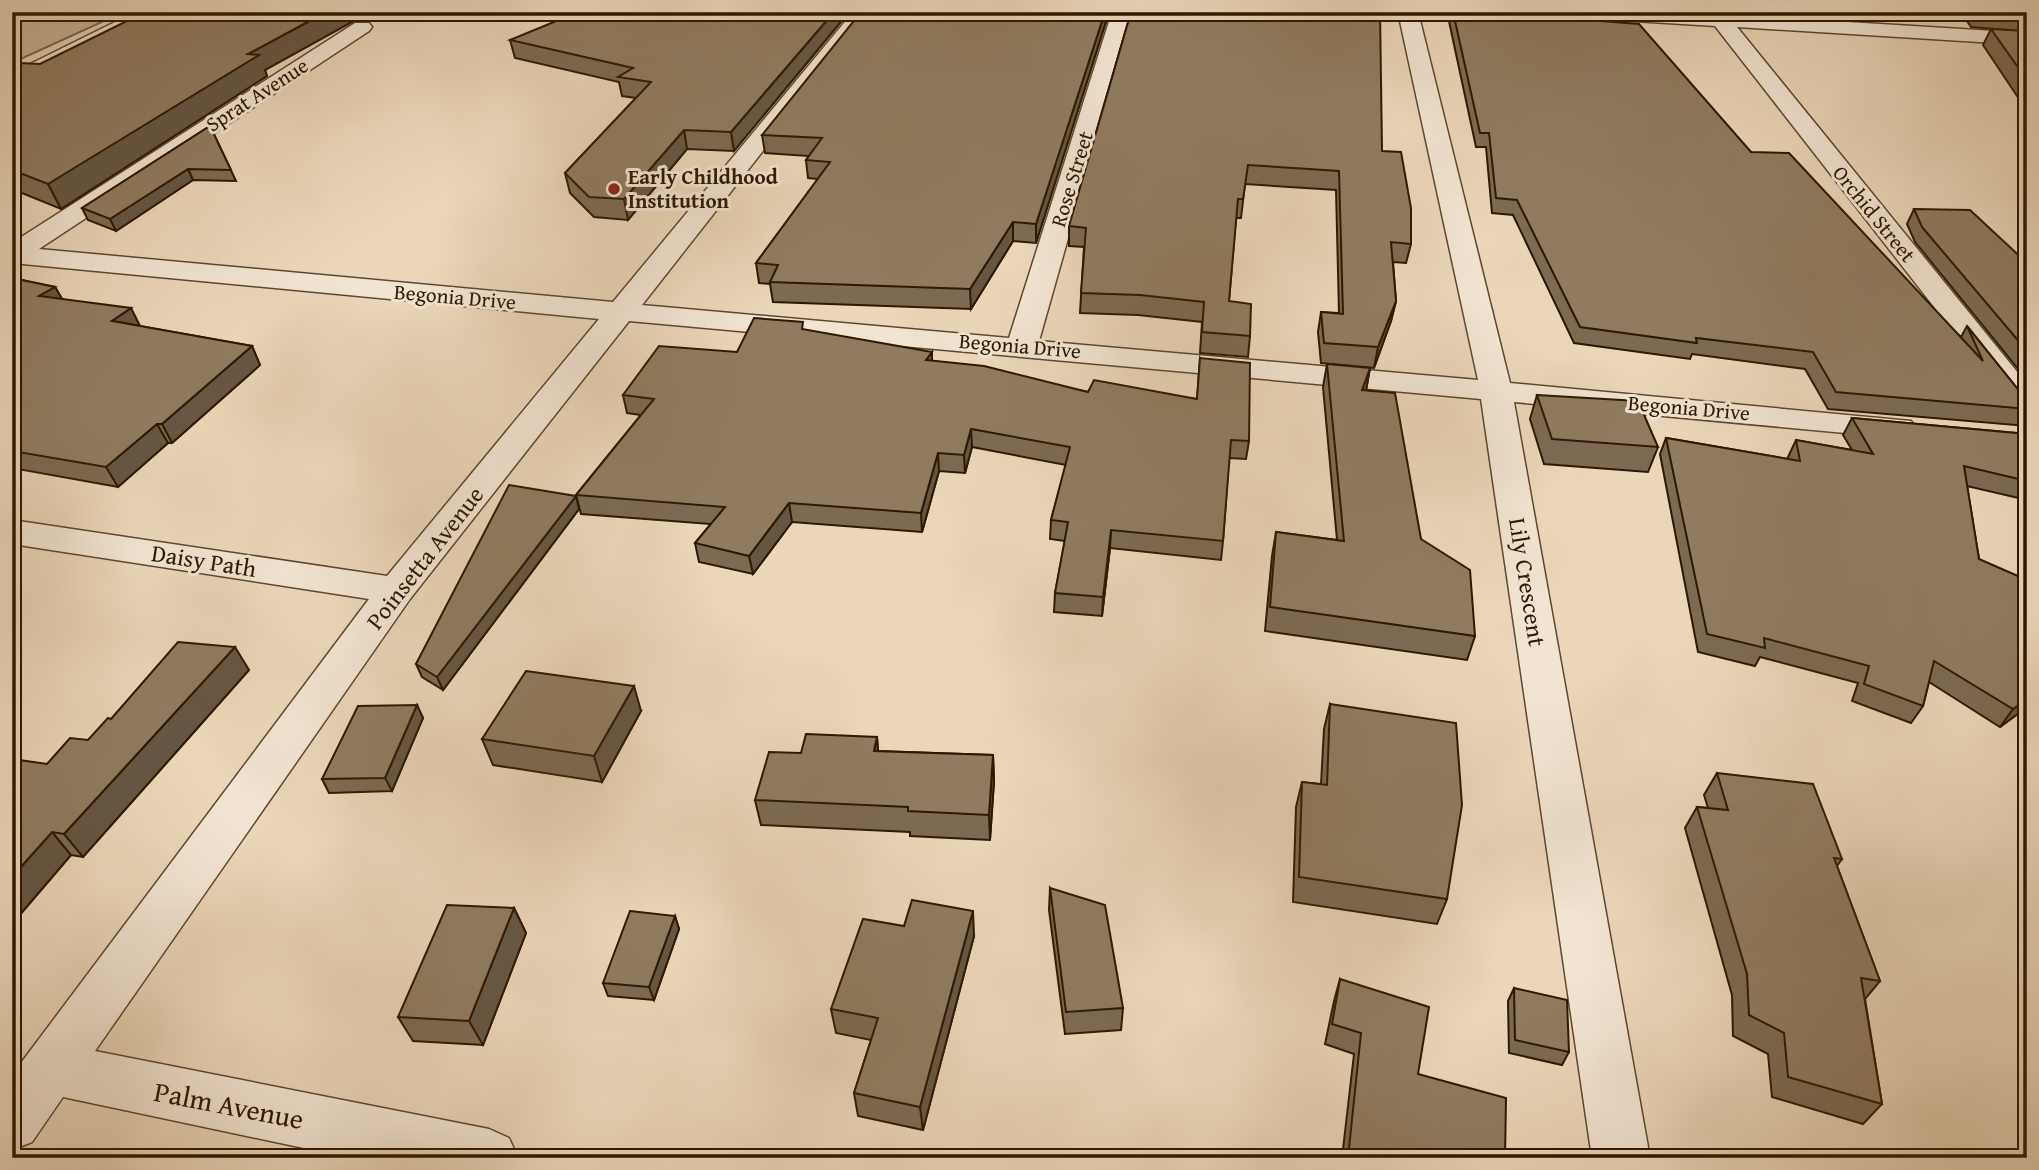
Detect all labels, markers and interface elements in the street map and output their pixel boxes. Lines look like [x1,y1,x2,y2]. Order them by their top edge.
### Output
street label: Sprat Avenue [199,50,314,139]
street label: Rose Street [1042,127,1101,231]
street label: Orchid Street [1826,159,1924,269]
place label: Early Childhood Institution [628,161,778,216]
marker: Early Childhood Institution [606,181,622,197]
street label: Begonia Drive [393,276,517,317]
street label: Begonia Drive [958,325,1082,366]
street label: Begonia Drive [1627,387,1751,428]
street label: Poinsetta Avenue [357,479,492,637]
street label: Lily Crescent [1500,515,1555,649]
street label: Daisy Path [149,535,259,586]
street label: Palm Avenue [151,1070,307,1139]

